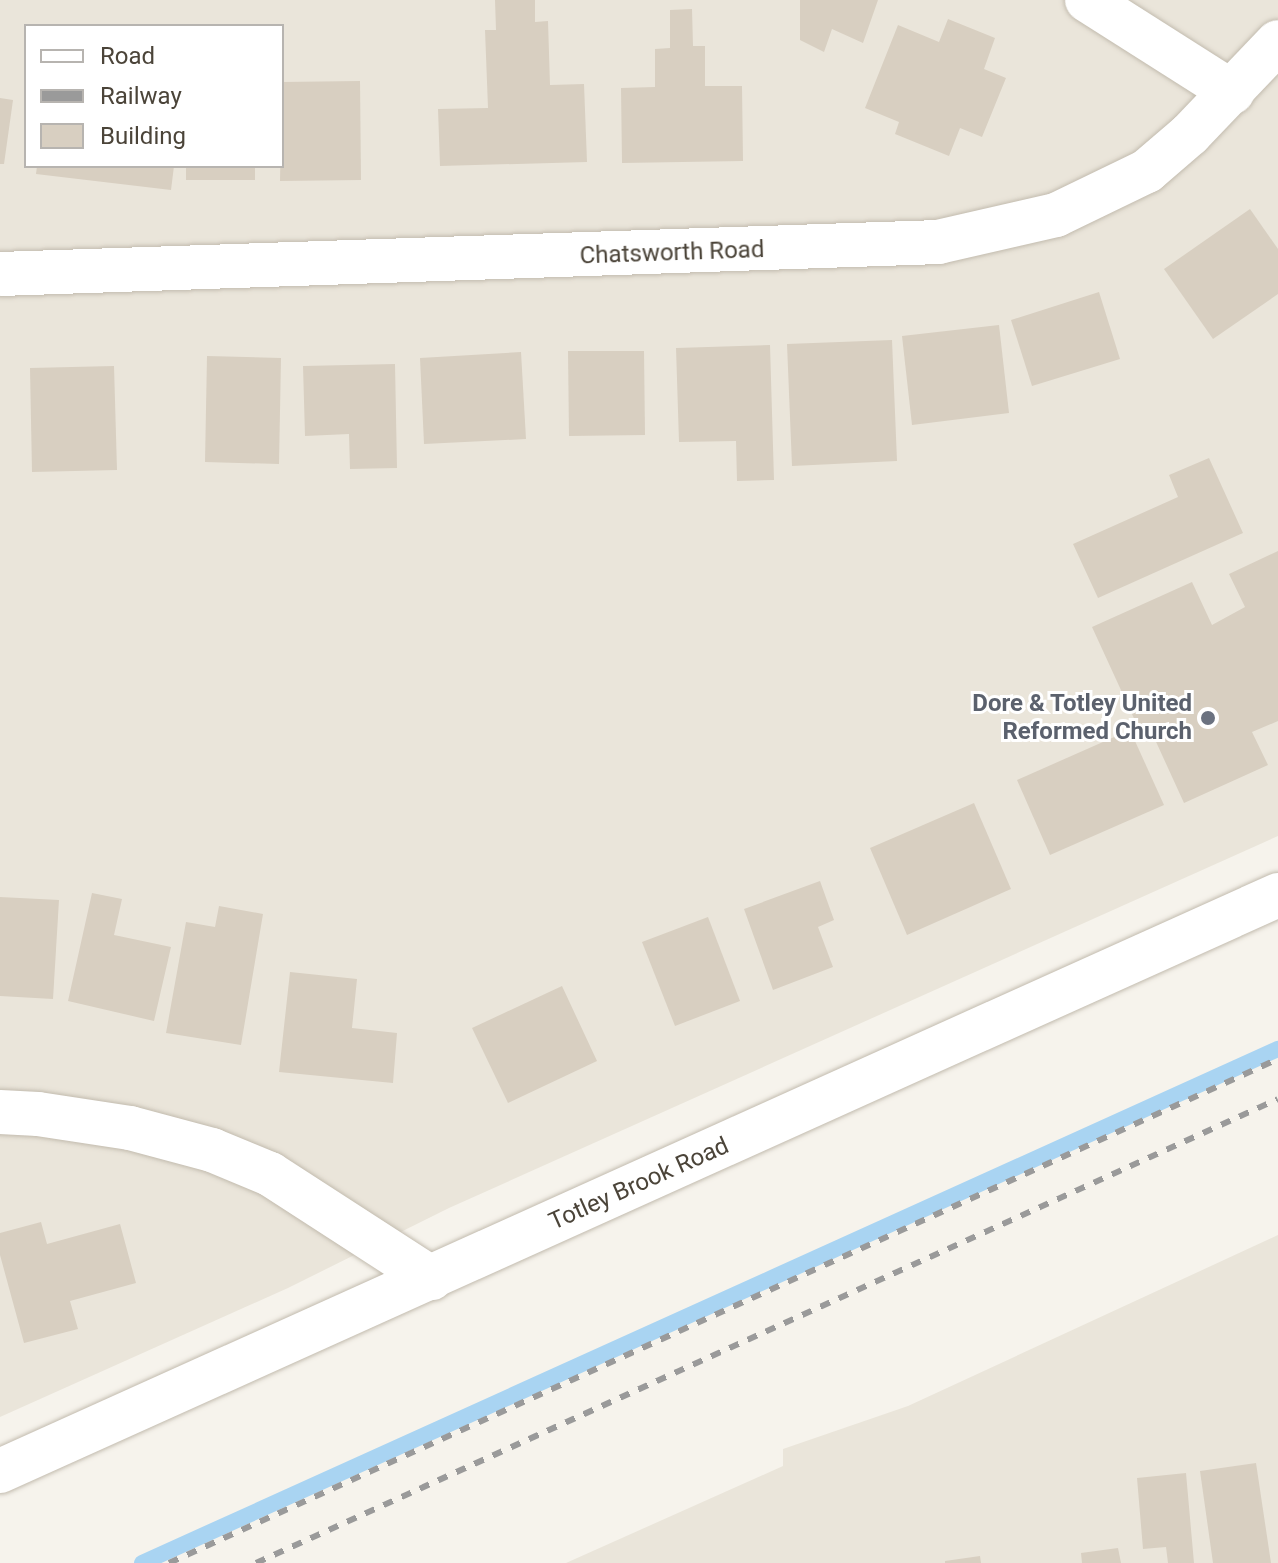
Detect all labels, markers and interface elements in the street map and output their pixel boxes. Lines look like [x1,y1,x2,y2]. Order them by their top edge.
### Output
legend [24,24,284,168]
text: Road [100,42,155,70]
text: Railway [100,82,182,110]
text: Building [100,122,186,150]
street label: Chatsworth Road [579,235,765,271]
place label: Dore & Totley United Reformed Church [972,690,1192,746]
marker: Dore & Totley United Reformed Church [1199,709,1217,727]
street label: Totley Brook Road [545,1131,733,1237]

